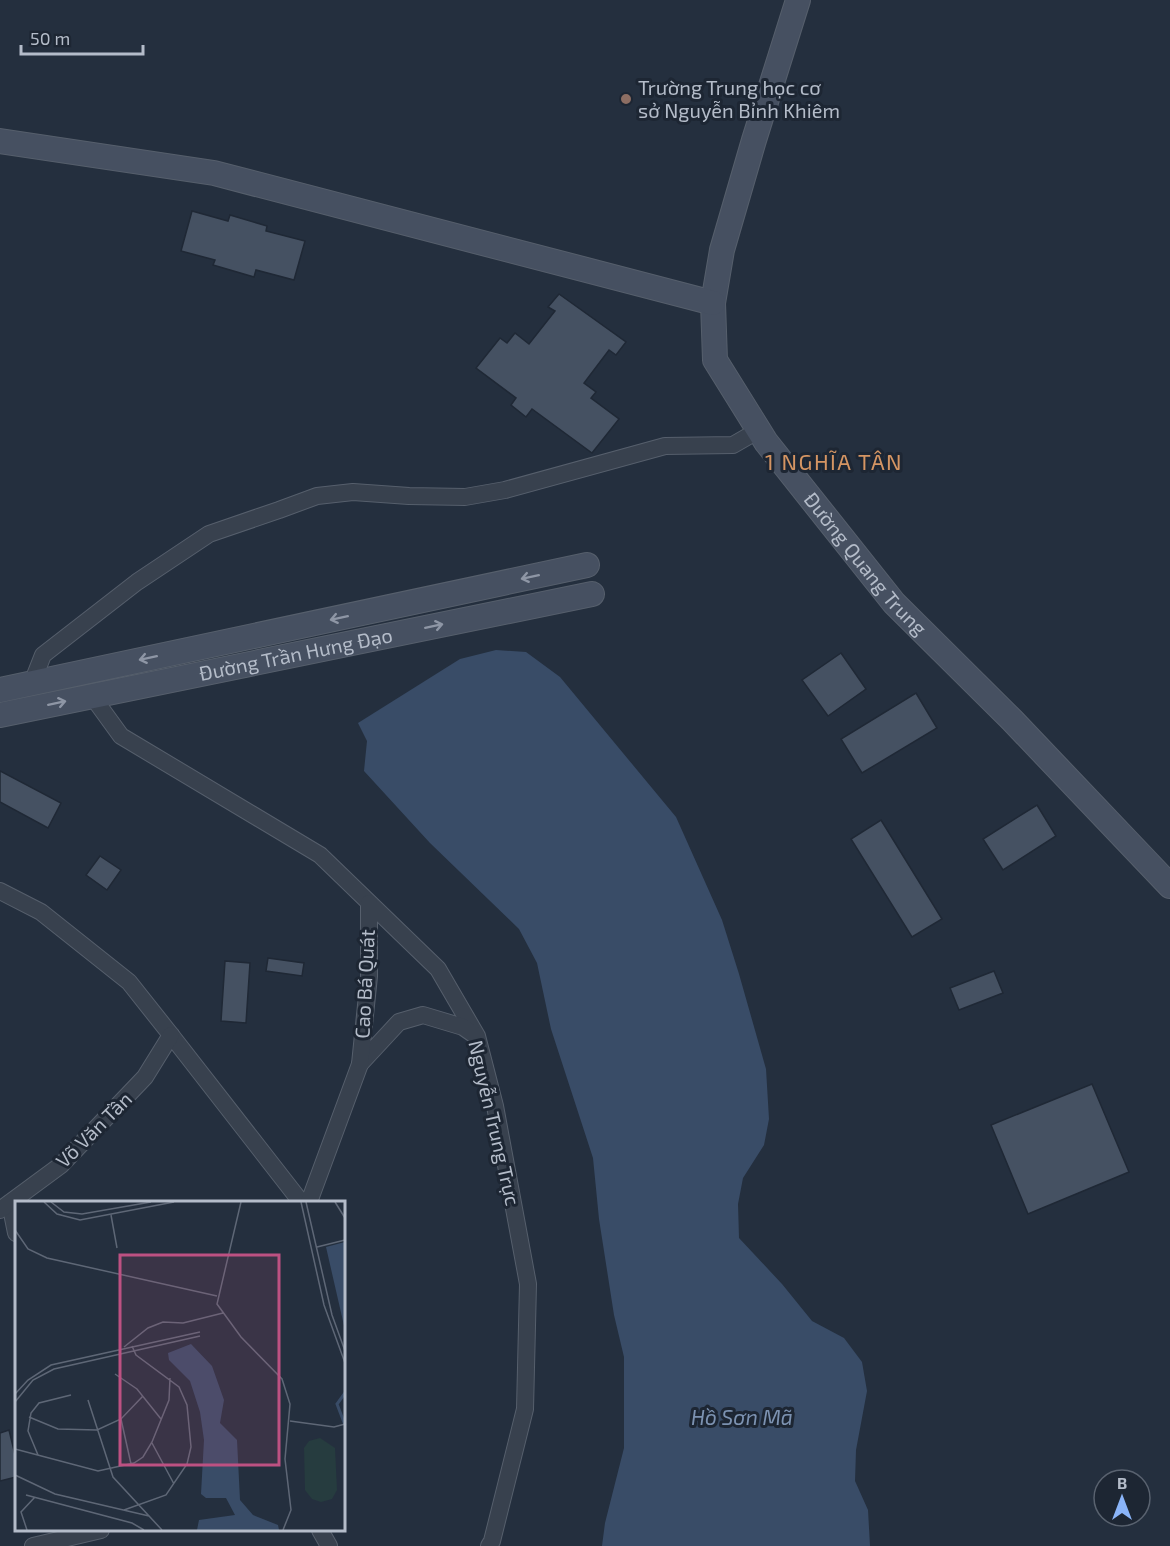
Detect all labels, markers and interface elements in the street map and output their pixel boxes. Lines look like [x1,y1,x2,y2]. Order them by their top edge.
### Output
scale bar [21,18,142,56]
text: 50 m [30,27,70,49]
place label: Trường Trung học cơ sở Nguyễn Bỉnh Khiêm [638,75,840,122]
marker: Trường Trung học cơ sở Nguyễn Bỉnh Khiêm [619,92,633,106]
district label: 1 NGHĨA TÂN [765,448,903,474]
street label: Đường Quang Trung [800,487,932,640]
one-way arrow [521,572,540,583]
one-way arrow [330,613,349,624]
one-way arrow [423,620,443,631]
street label: Đường Trần Hưng Đạo [197,622,395,685]
one-way arrow [139,653,159,664]
one-way arrow [47,697,67,708]
street label: Cao Bá Quát [349,928,379,1039]
street label: Nguyễn Trung Trực [464,1038,526,1208]
street label: Võ Văn Tần [50,1086,136,1172]
inset map [15,1201,345,1531]
water label: Hồ Sơn Mã [691,1404,793,1429]
north arrow [1092,1468,1152,1528]
text: B [1117,1473,1127,1492]

